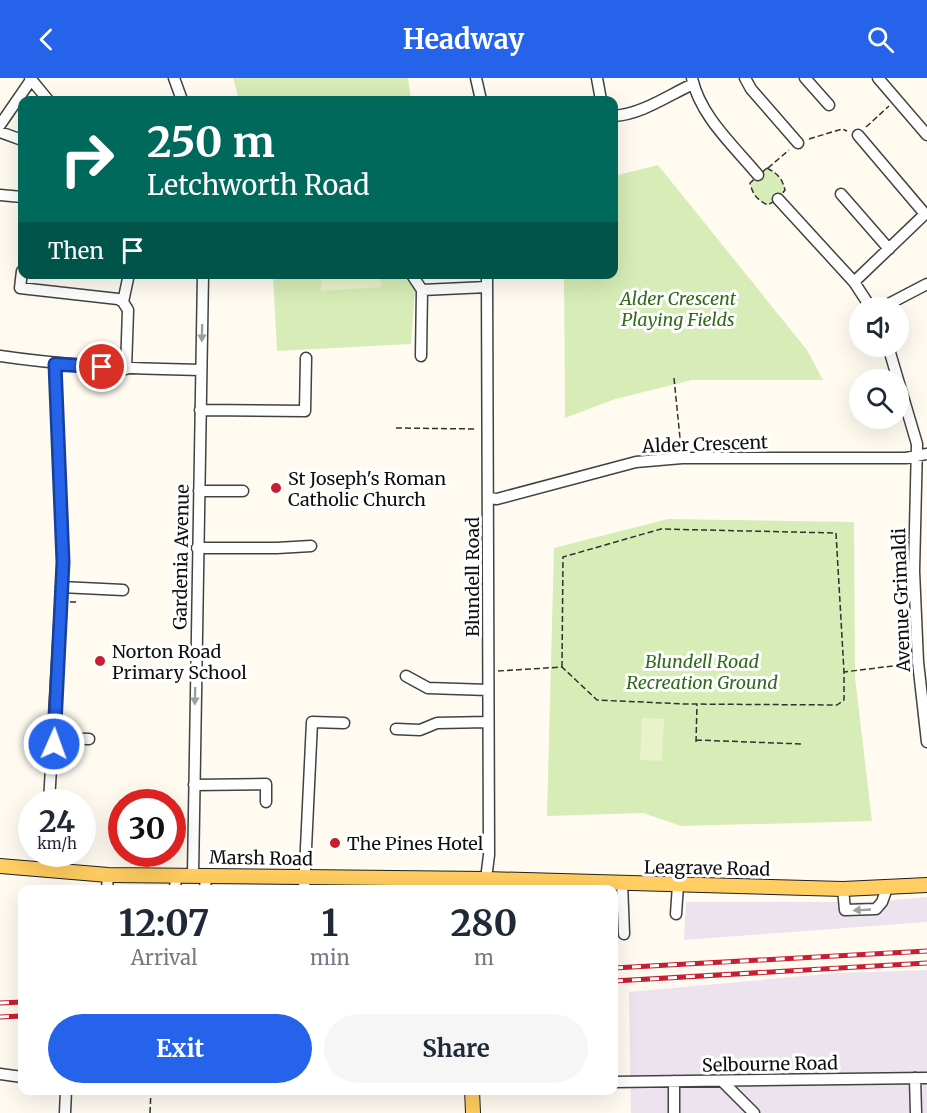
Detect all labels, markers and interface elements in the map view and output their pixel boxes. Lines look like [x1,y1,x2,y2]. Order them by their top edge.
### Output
text: Headway [403,22,524,56]
icon: back [30,23,63,56]
icon: search [864,23,897,56]
text: 250 m [147,116,275,168]
icon: right [48,120,126,198]
text: Letchworth Road [147,168,369,202]
icon: arrive [116,234,149,267]
text: Then [48,237,104,265]
park label: Alder Crescent Playing Fields [618,287,737,331]
map controls [849,297,909,429]
button: sound [849,297,909,357]
one-way arrow [197,323,207,342]
pin [76,341,127,392]
icon: arrive [85,350,118,383]
button: search [849,369,909,429]
street label: Alder Crescent [641,430,768,458]
place label: St Joseph's Roman Catholic Church [288,467,446,511]
marker: St Joseph's Roman Catholic Church [269,481,283,495]
street label: Gardenia Avenue [168,484,194,630]
street label: Blundell Road [461,517,484,637]
street label: Avenue Grimaldi [887,527,915,673]
place label: Norton Road Primary School [112,640,247,684]
park label: Blundell Road Recreation Ground [626,650,778,694]
marker: Norton Road Primary School [93,654,107,668]
one-way arrow [190,686,200,705]
position arrow [22,712,86,776]
speed limit sign: 30 [108,789,186,867]
text: 24 [39,802,75,840]
place label: The Pines Hotel [347,832,484,855]
text: km/h [37,834,77,853]
marker: The Pines Hotel [328,836,342,850]
street label: Marsh Road [209,846,313,870]
street label: Leagrave Road [644,855,770,881]
text: 12:07 [119,901,209,946]
text: 1 [322,901,338,946]
text: 280 [450,901,517,946]
one-way arrow [852,905,871,914]
text: Arrival [131,945,197,970]
text: min [310,945,350,970]
text: m [474,945,494,970]
button: Exit [48,1014,312,1083]
button: Share [324,1014,588,1083]
street label: Selbourne Road [702,1051,838,1077]

